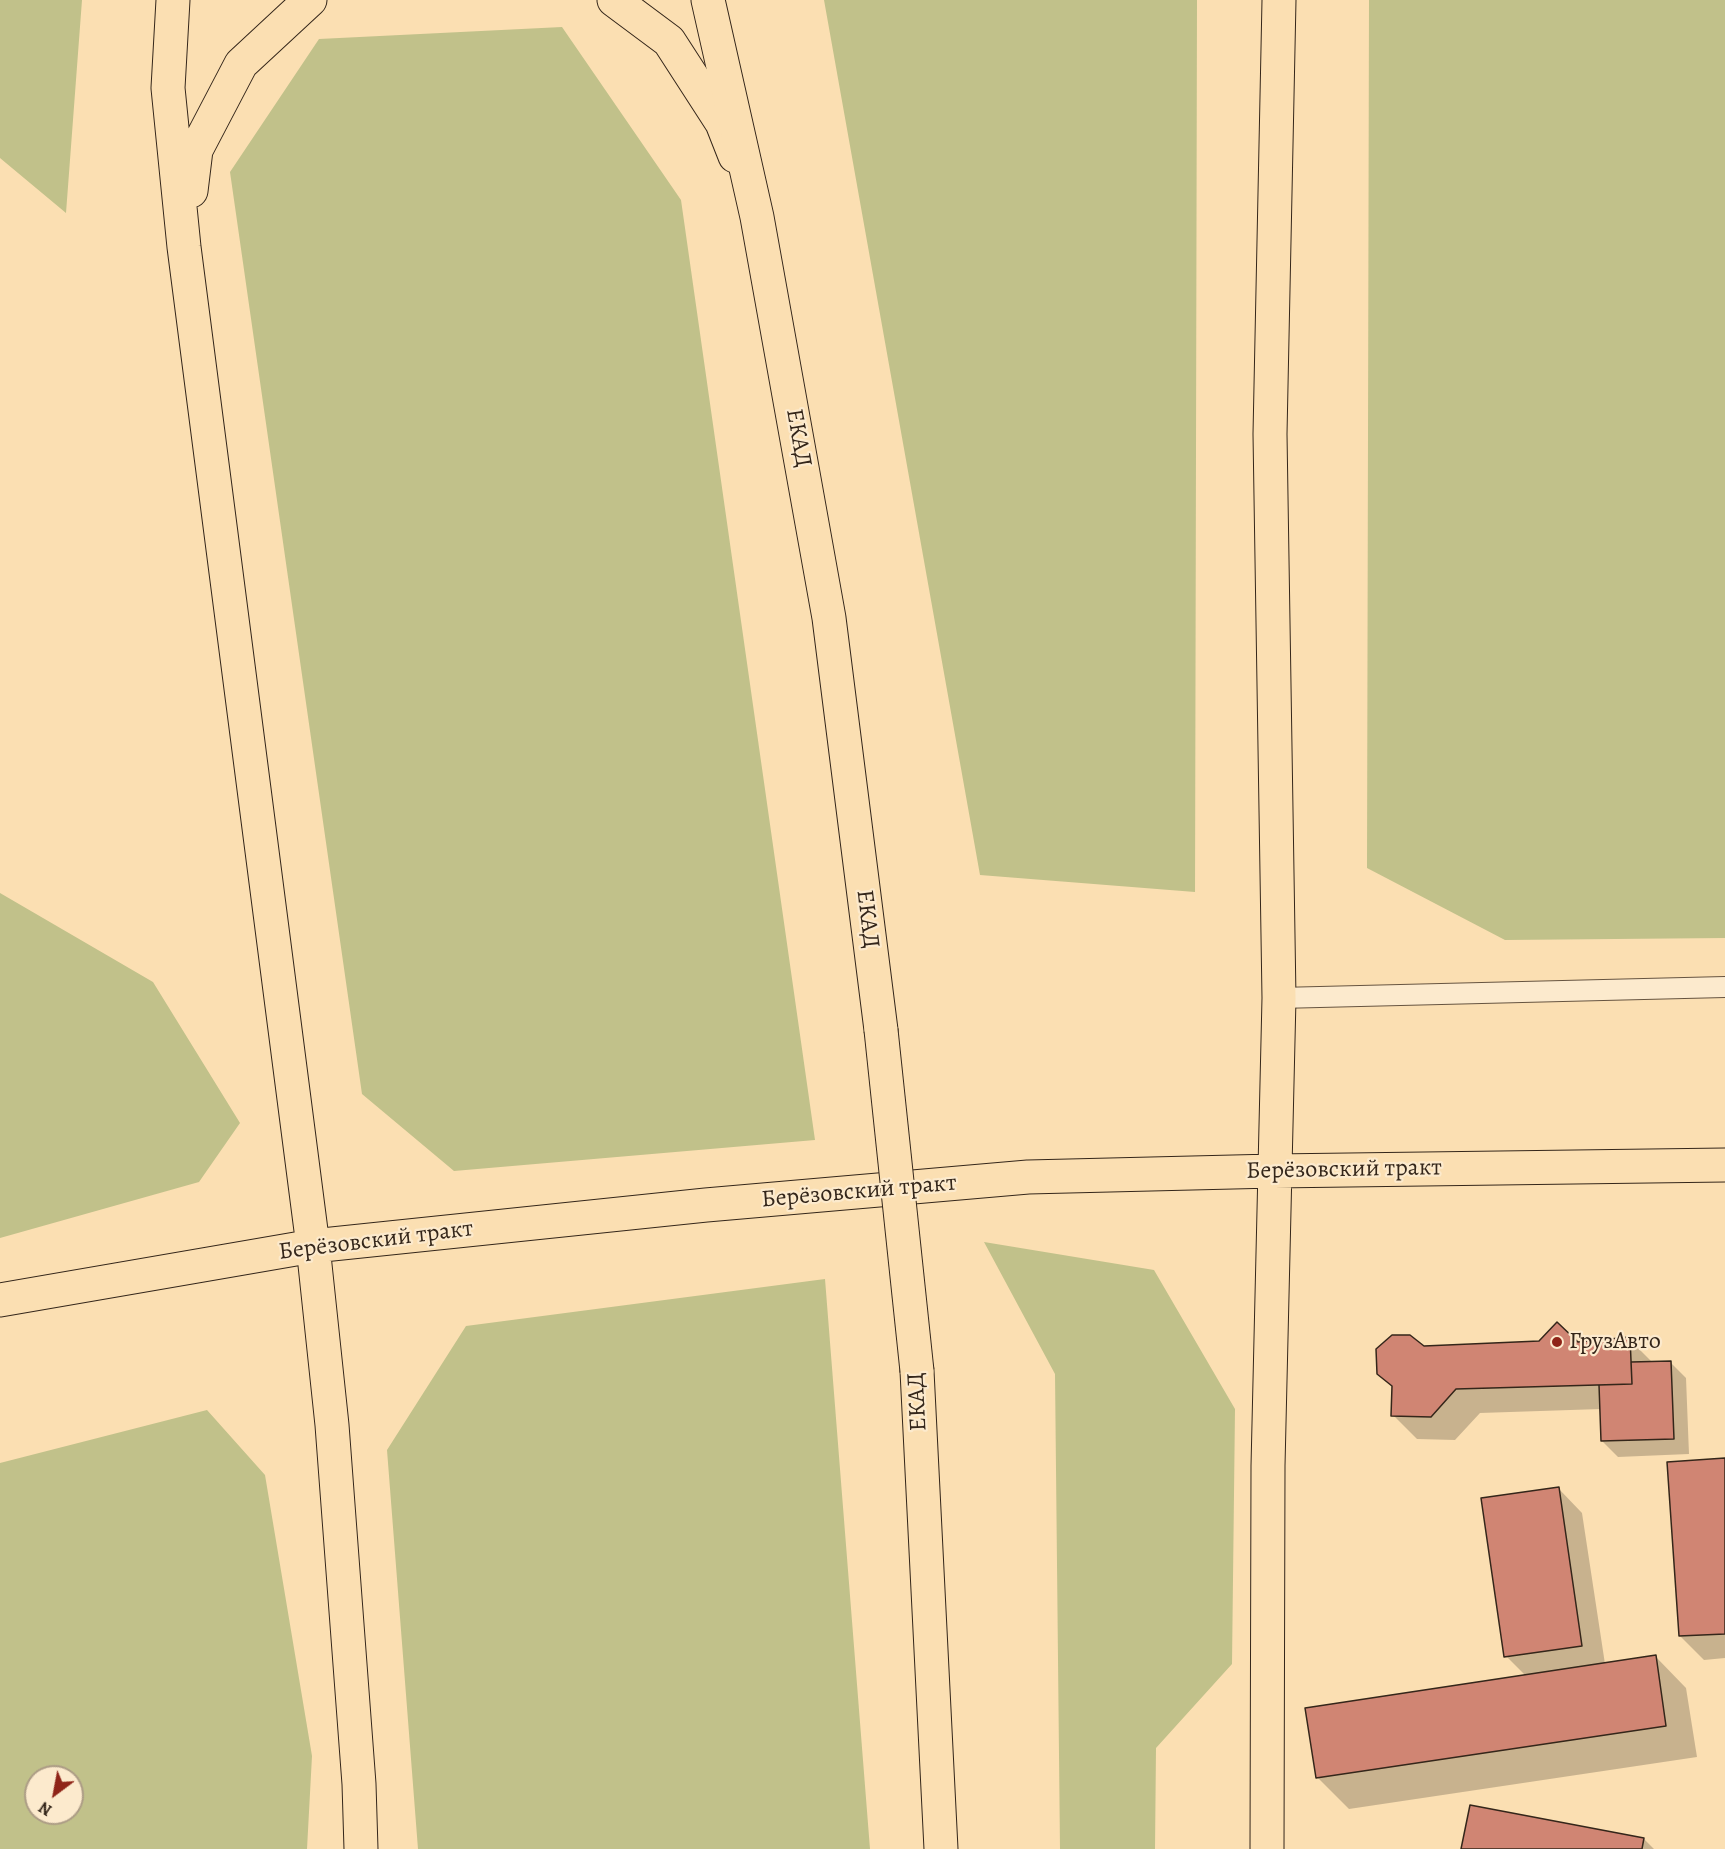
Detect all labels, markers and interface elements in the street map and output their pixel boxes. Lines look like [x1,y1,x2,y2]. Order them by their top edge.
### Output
street label: ЕКАД [779,406,817,470]
street label: ЕКАД [849,888,885,950]
street label: Берёзовский тракт [1246,1154,1442,1186]
street label: Берёзовский тракт [760,1169,958,1215]
street label: Берёзовский тракт [277,1215,475,1267]
place label: ГрузАвто [1569,1328,1661,1356]
marker: ГрузАвто [1550,1335,1564,1349]
street label: ЕКАД [902,1372,934,1432]
north arrow [24,1765,84,1825]
text: N [35,1796,56,1821]

